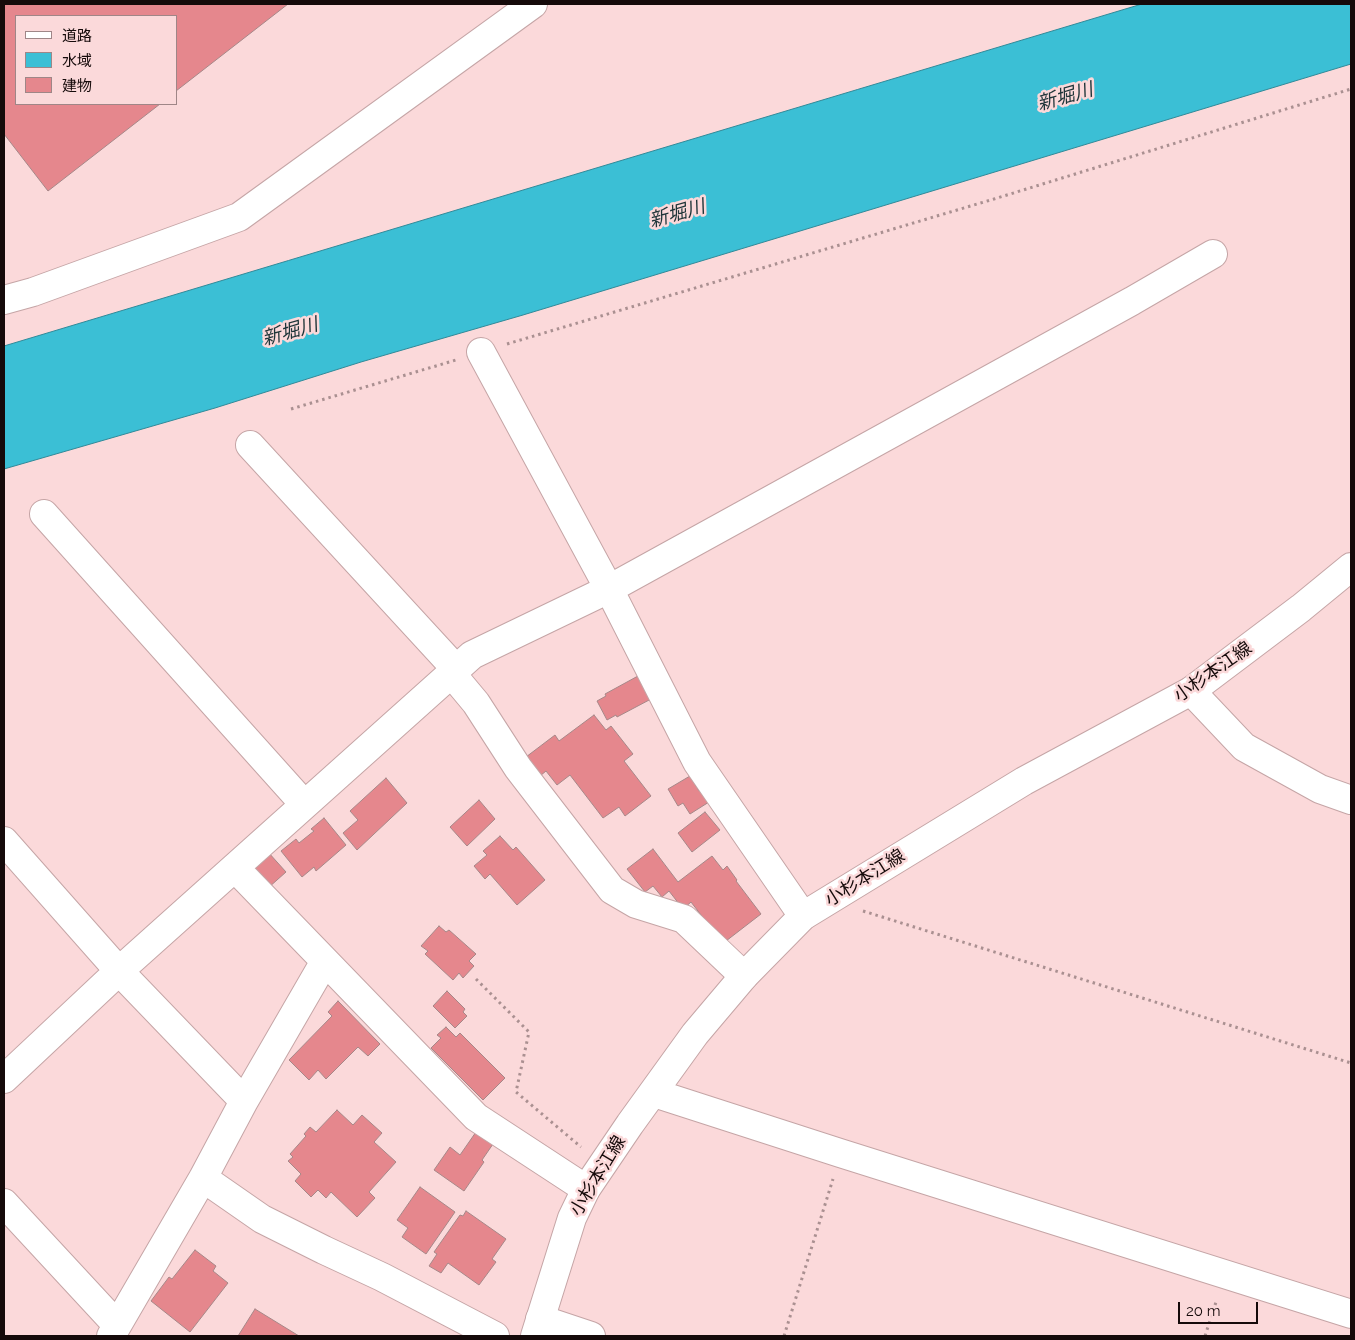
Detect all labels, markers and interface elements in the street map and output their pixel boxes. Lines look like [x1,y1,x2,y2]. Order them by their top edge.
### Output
legend [15,15,178,105]
text: 道路 [62,27,92,45]
text: 水域 [62,52,92,70]
text: 建物 [62,77,92,95]
water label: 新堀川 [1034,78,1096,116]
water label: 新堀川 [646,195,708,233]
water label: 新堀川 [259,313,321,351]
street label: 小杉本江線 [1170,637,1256,707]
street label: 小杉本江線 [821,845,909,911]
street label: 小杉本江線 [566,1132,630,1220]
scale bar [1180,1292,1260,1324]
text: 20 m [1186,1302,1221,1320]

